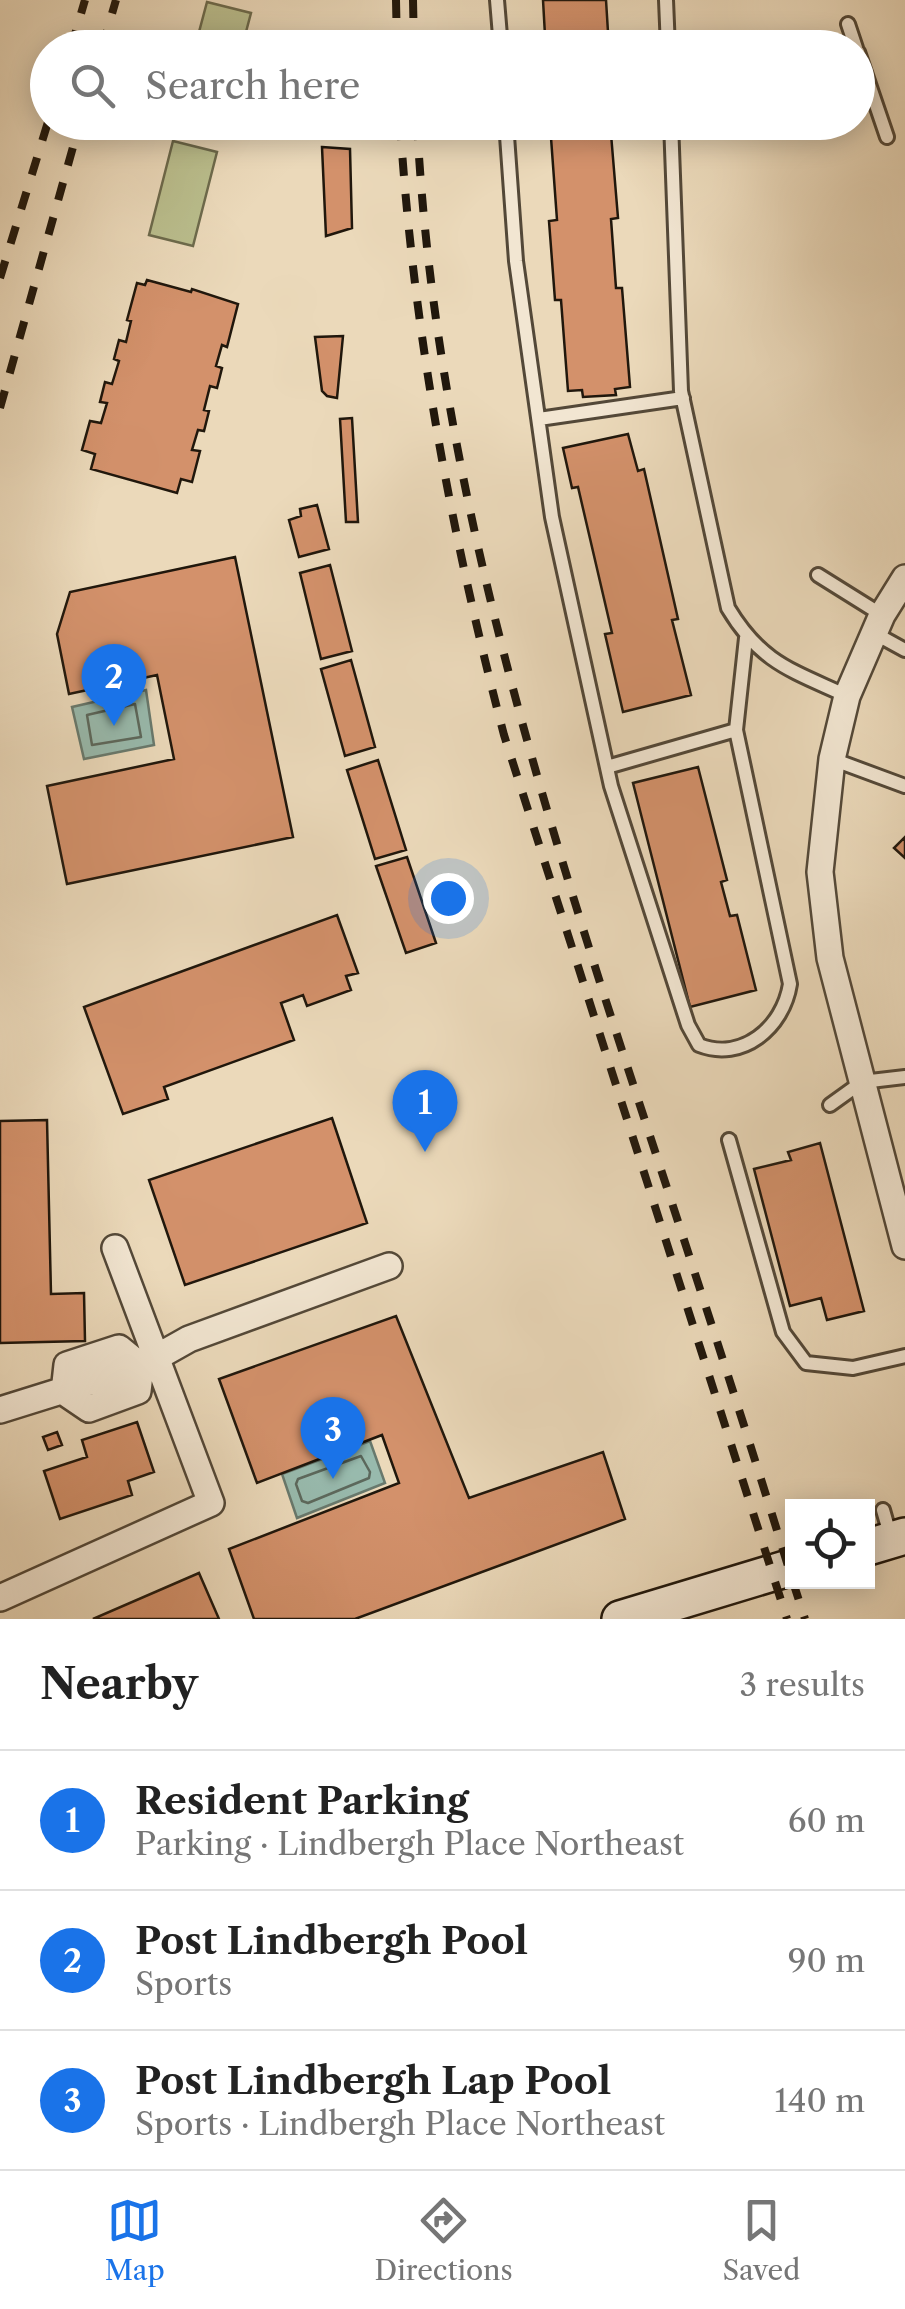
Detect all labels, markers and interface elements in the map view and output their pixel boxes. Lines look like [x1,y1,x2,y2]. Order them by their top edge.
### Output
search box [30,30,875,140]
icon: search [65,58,120,113]
text: Search here [145,62,360,109]
pin: 2 [82,644,146,726]
your location [423,873,474,924]
pin: 1 [392,1070,458,1152]
pin: 3 [300,1396,366,1479]
map controls [785,1499,875,1589]
button: locate [785,1499,875,1589]
text: Nearby [40,1658,198,1710]
text: 3 results [739,1665,865,1704]
text: Resident Parking [135,1777,469,1824]
text: 1 [65,1801,80,1840]
text: 60 m [788,1801,865,1840]
text: Parking · Lindbergh Place Northeast [135,1824,684,1863]
text: Post Lindbergh Pool [135,1917,528,1964]
text: 2 [63,1941,82,1980]
text: 90 m [788,1941,865,1980]
text: Sports [135,1964,232,2003]
text: Post Lindbergh Lap Pool [135,2057,611,2104]
text: 3 [63,2081,82,2120]
text: 140 m [774,2081,865,2120]
text: Sports · Lindbergh Place Northeast [135,2104,665,2143]
tab: Map [105,2193,165,2287]
tab: Directions [374,2193,513,2287]
tab: Saved [722,2193,800,2287]

